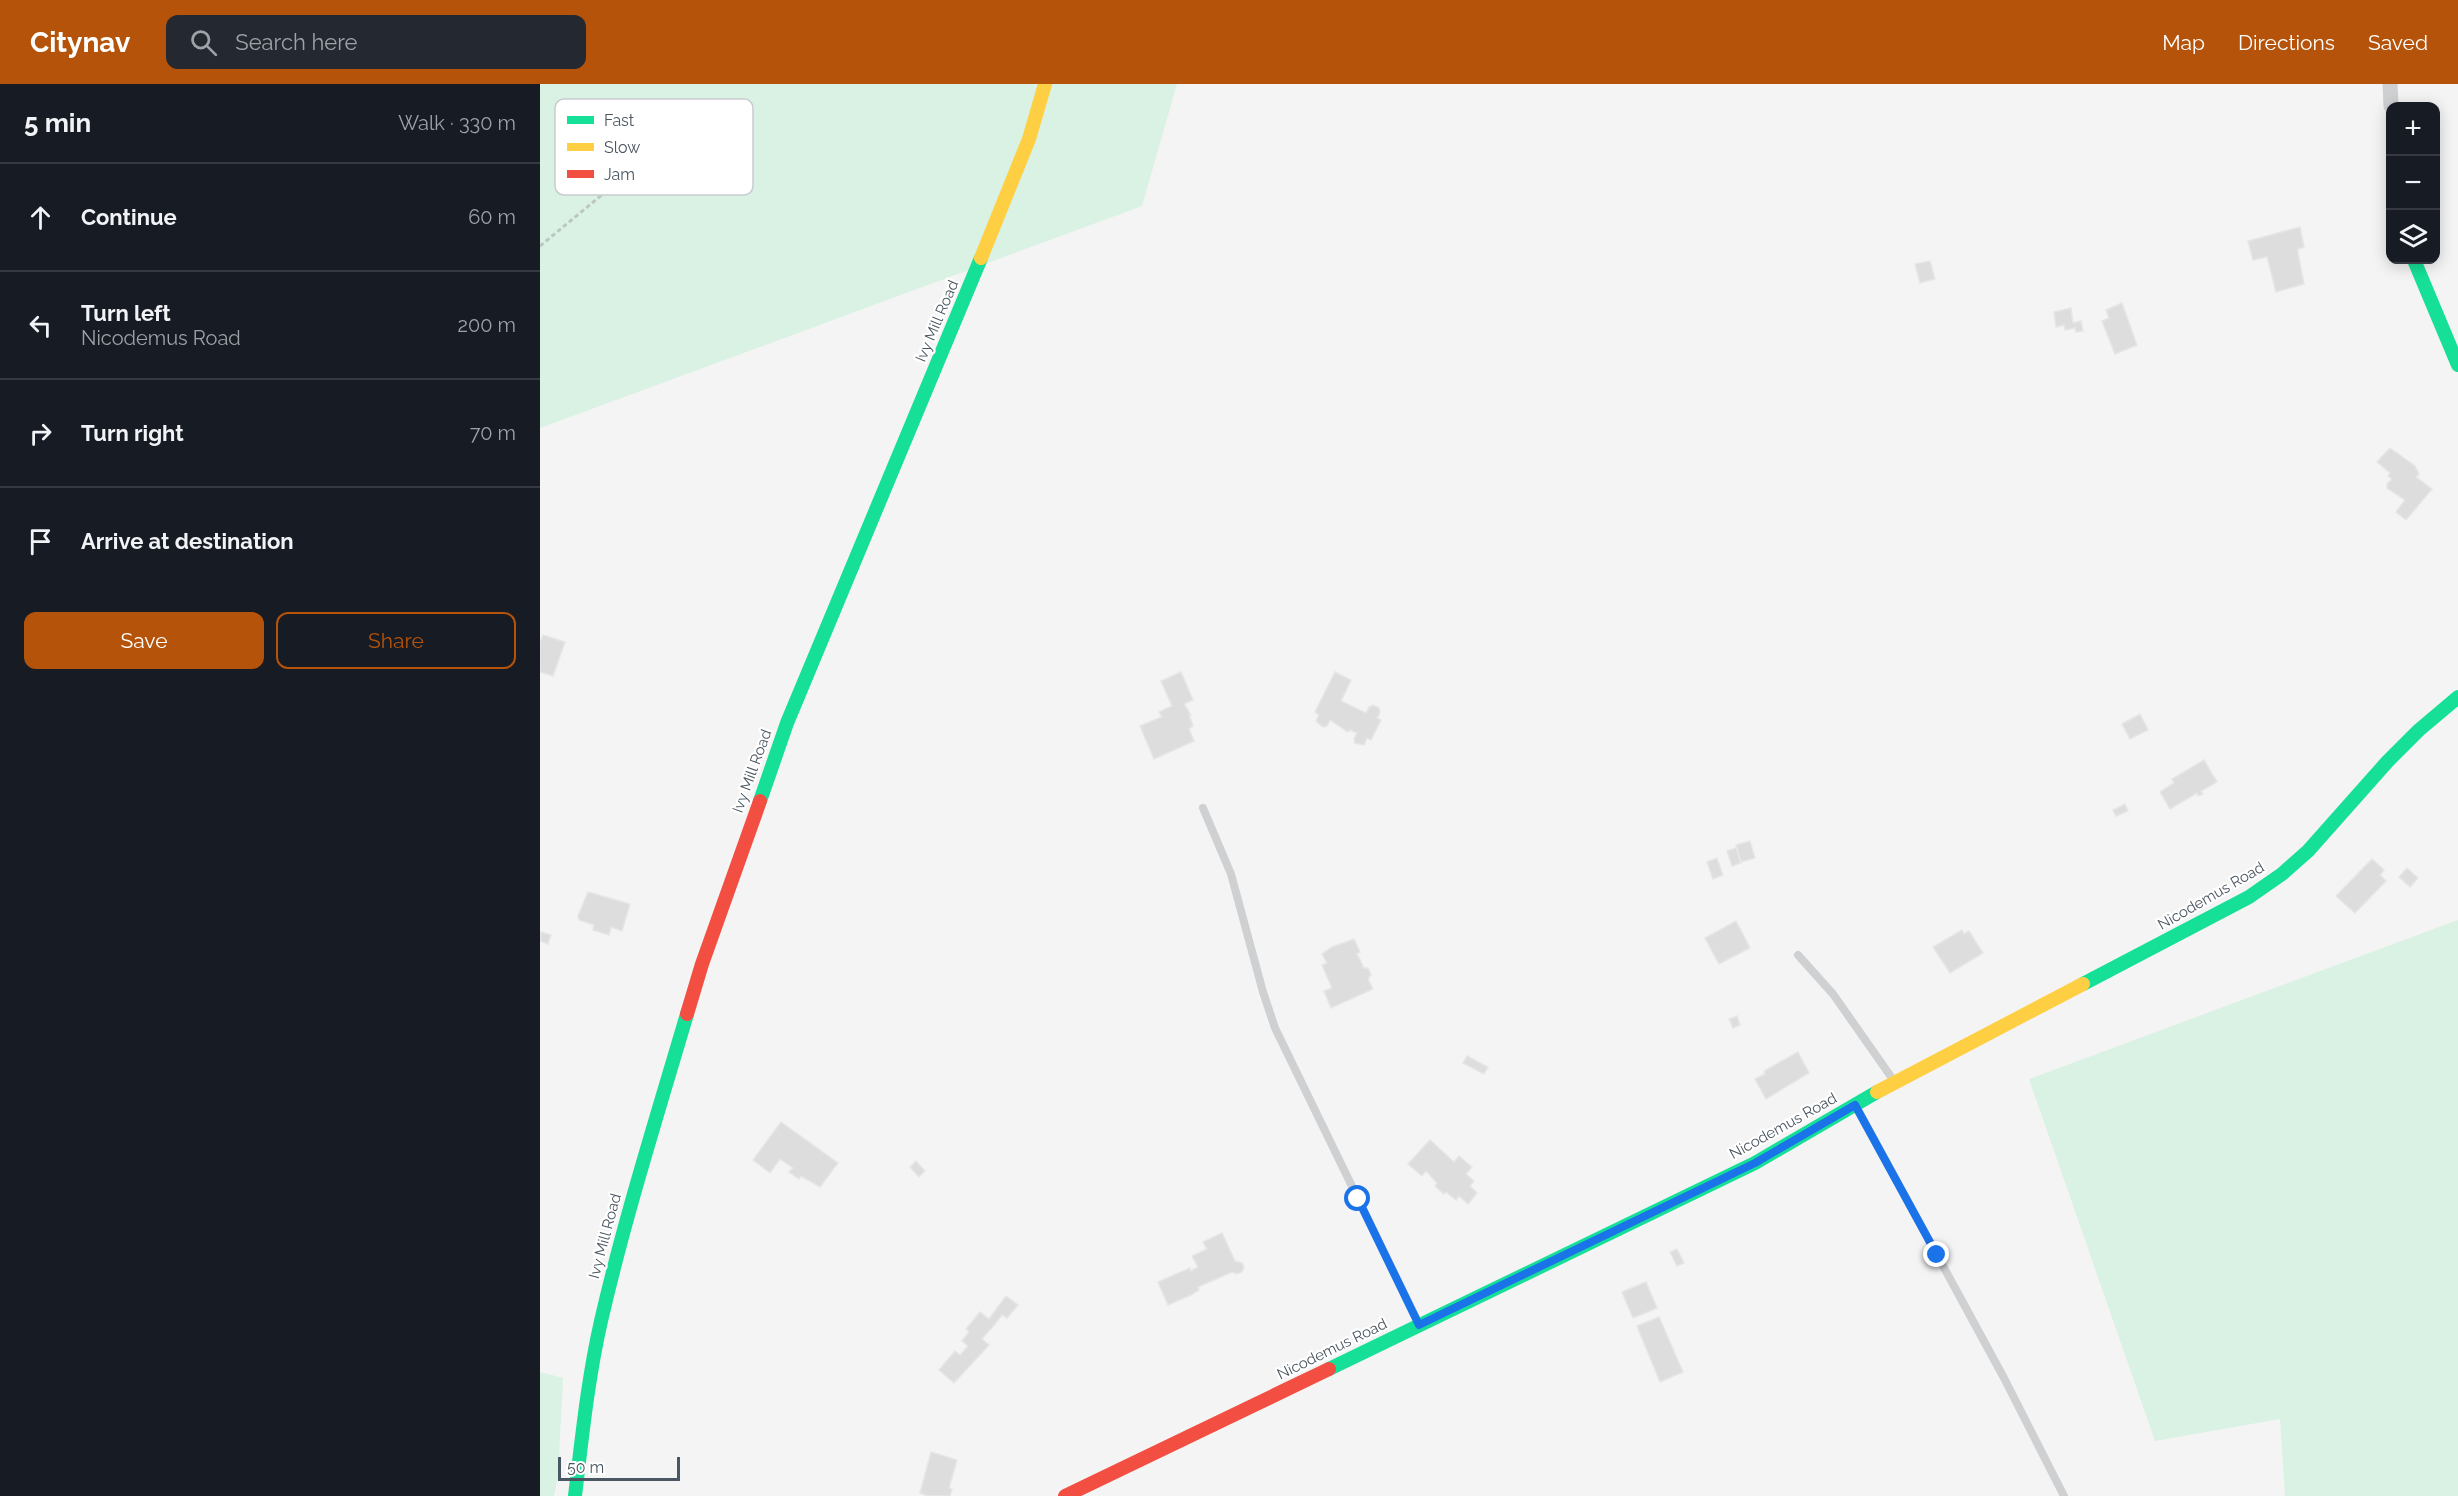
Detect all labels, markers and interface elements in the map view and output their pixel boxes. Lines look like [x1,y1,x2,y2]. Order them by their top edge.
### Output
search box [166,15,586,69]
text: Citynav [30,26,130,59]
icon: search [187,26,220,59]
text: Search here [235,29,357,55]
text: Map [2162,30,2205,55]
text: Directions [2238,30,2335,55]
text: Saved [2368,30,2428,55]
legend [555,99,753,195]
map controls [2386,102,2440,264]
button: + [2386,102,2440,156]
text: 5 min [24,108,91,138]
text: Walk · 330 m [398,111,516,135]
text: Fast [604,111,635,130]
text: Slow [604,138,640,157]
button: − [2386,156,2440,210]
text: Jam [604,165,635,184]
icon: ahead [24,201,57,234]
text: Continue [81,204,177,230]
text: 60 m [468,205,516,229]
button: layers [2386,210,2440,264]
street label: Ivy Mill Road [912,277,962,365]
text: Turn left [81,300,171,326]
icon: left [24,309,57,342]
text: 200 m [458,313,516,337]
text: Nicodemus Road [81,326,241,350]
icon: right [24,417,57,450]
text: Turn right [81,420,184,446]
text: 70 m [470,421,516,445]
icon: arrive [24,525,57,558]
text: Arrive at destination [81,528,294,554]
button: Save [24,612,264,669]
button: Share [276,612,516,669]
street label: Ivy Mill Road [729,727,775,815]
street label: Nicodemus Road [2155,858,2267,934]
street label: Nicodemus Road [1726,1089,1840,1163]
route start [1344,1185,1370,1211]
street label: Ivy Mill Road [585,1192,625,1280]
route end [1923,1241,1949,1267]
street label: Nicodemus Road [1274,1315,1390,1383]
scale bar [558,1454,680,1482]
text: 50 m [567,1458,604,1477]

